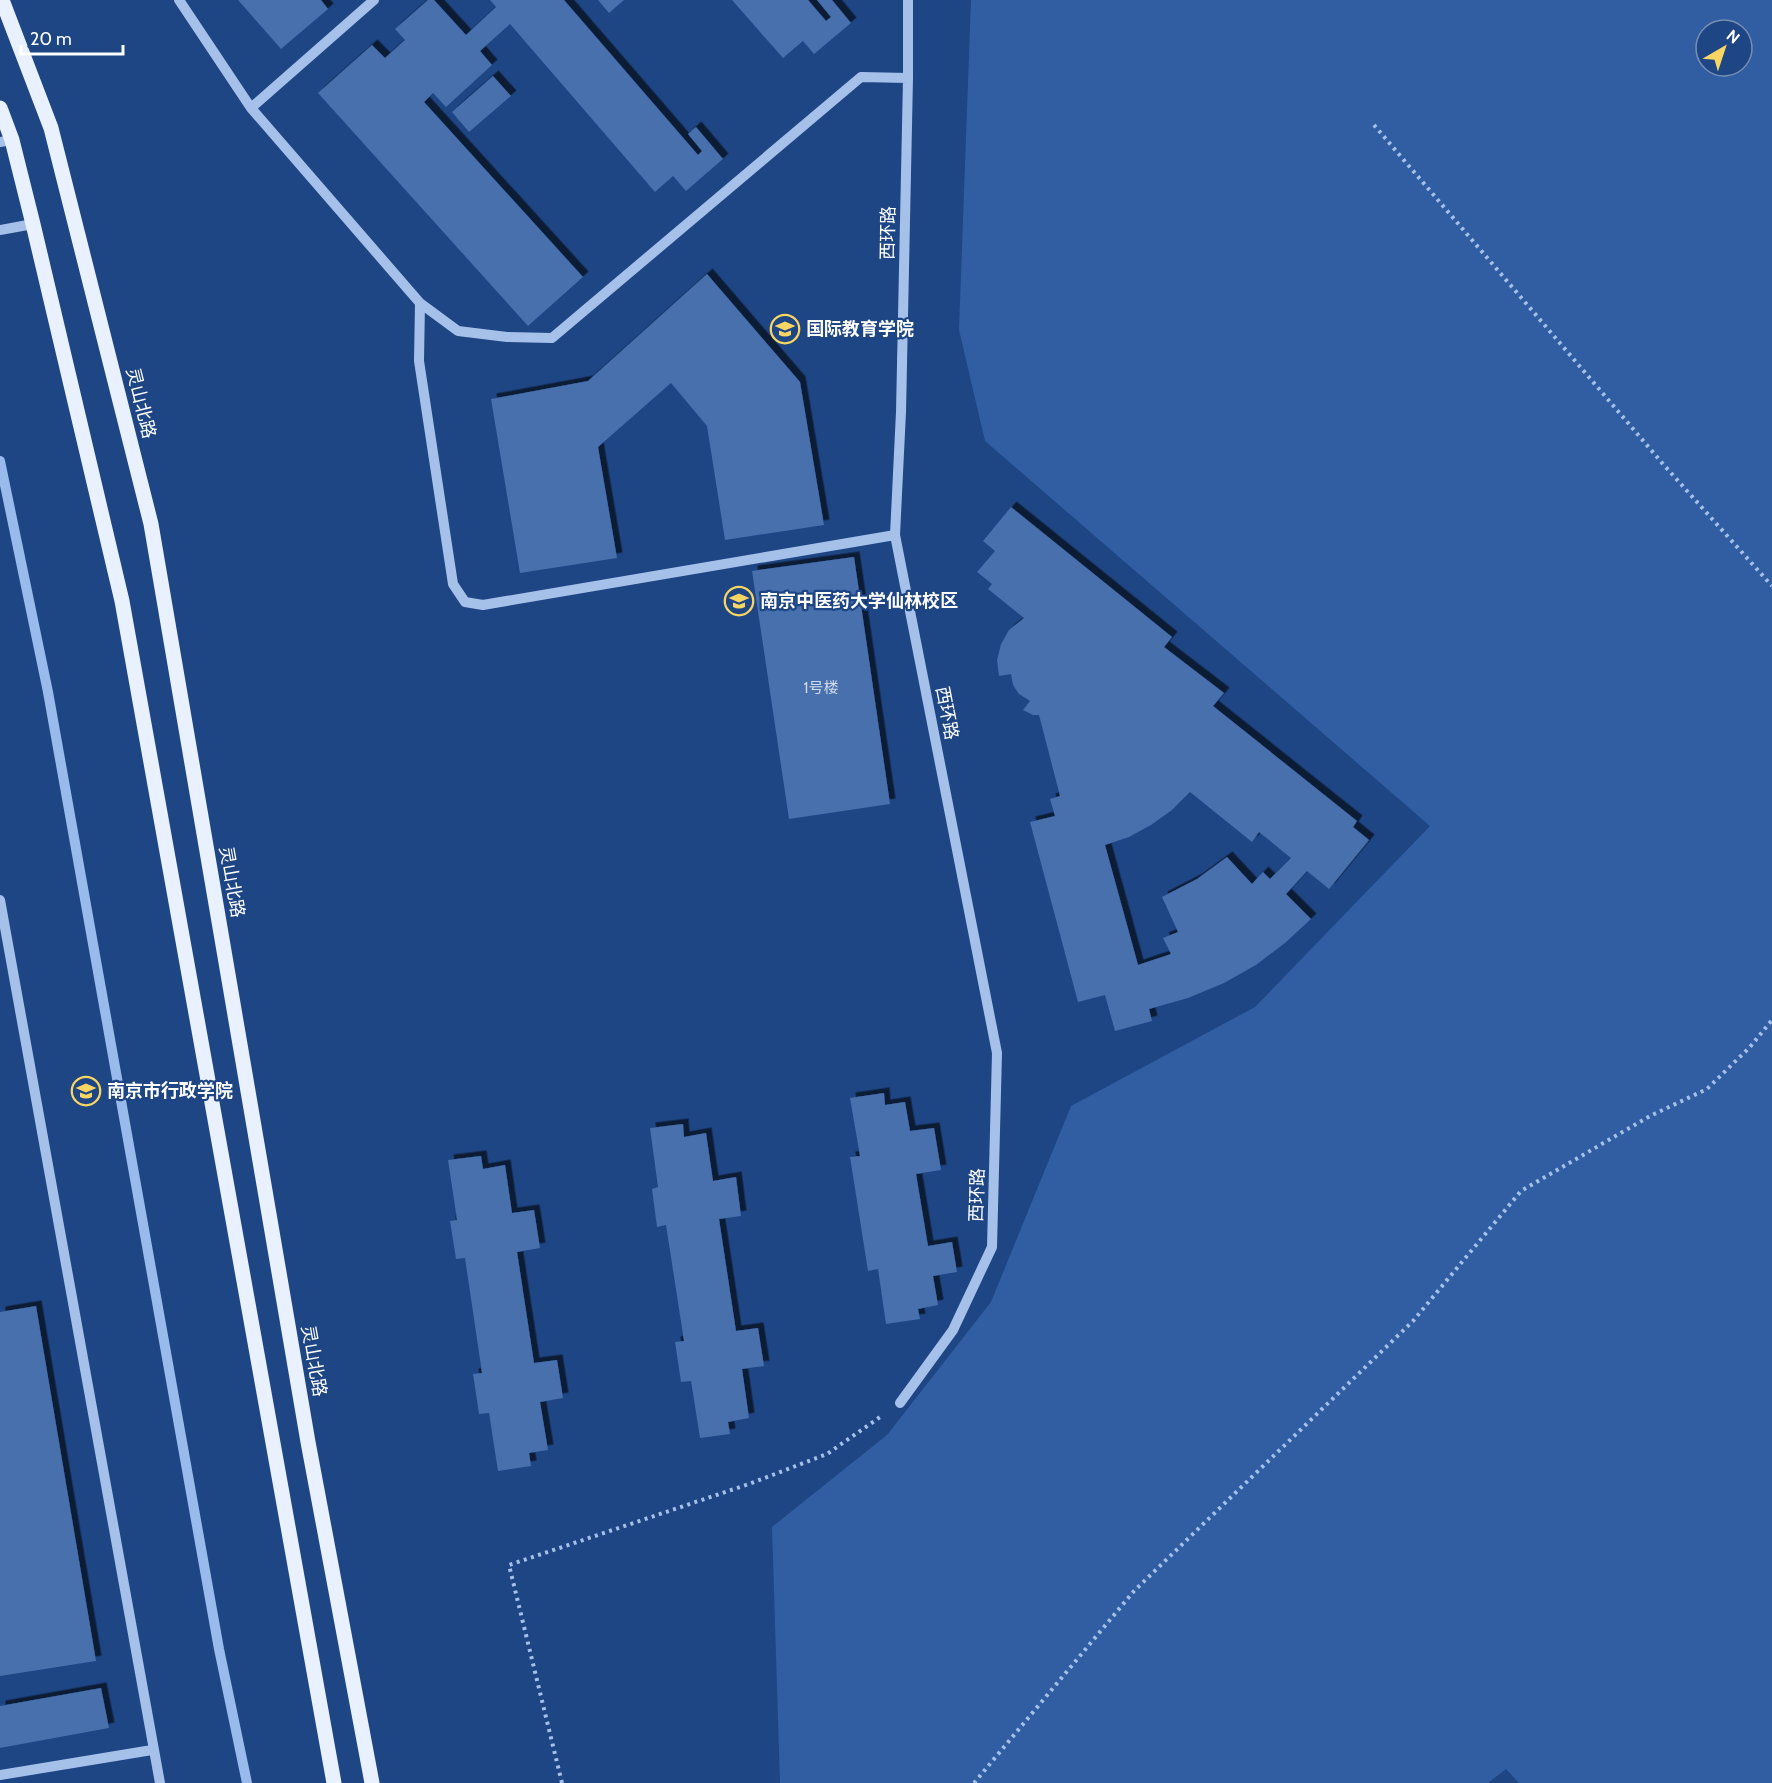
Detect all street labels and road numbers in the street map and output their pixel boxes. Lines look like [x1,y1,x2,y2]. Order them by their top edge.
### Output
street label: 西环路 [877,206,899,260]
street label: 灵山北路 [122,365,160,441]
street label: 西环路 [931,684,963,742]
street label: 灵山北路 [215,845,249,919]
street label: 西环路 [965,1168,989,1222]
street label: 灵山北路 [297,1324,331,1398]

